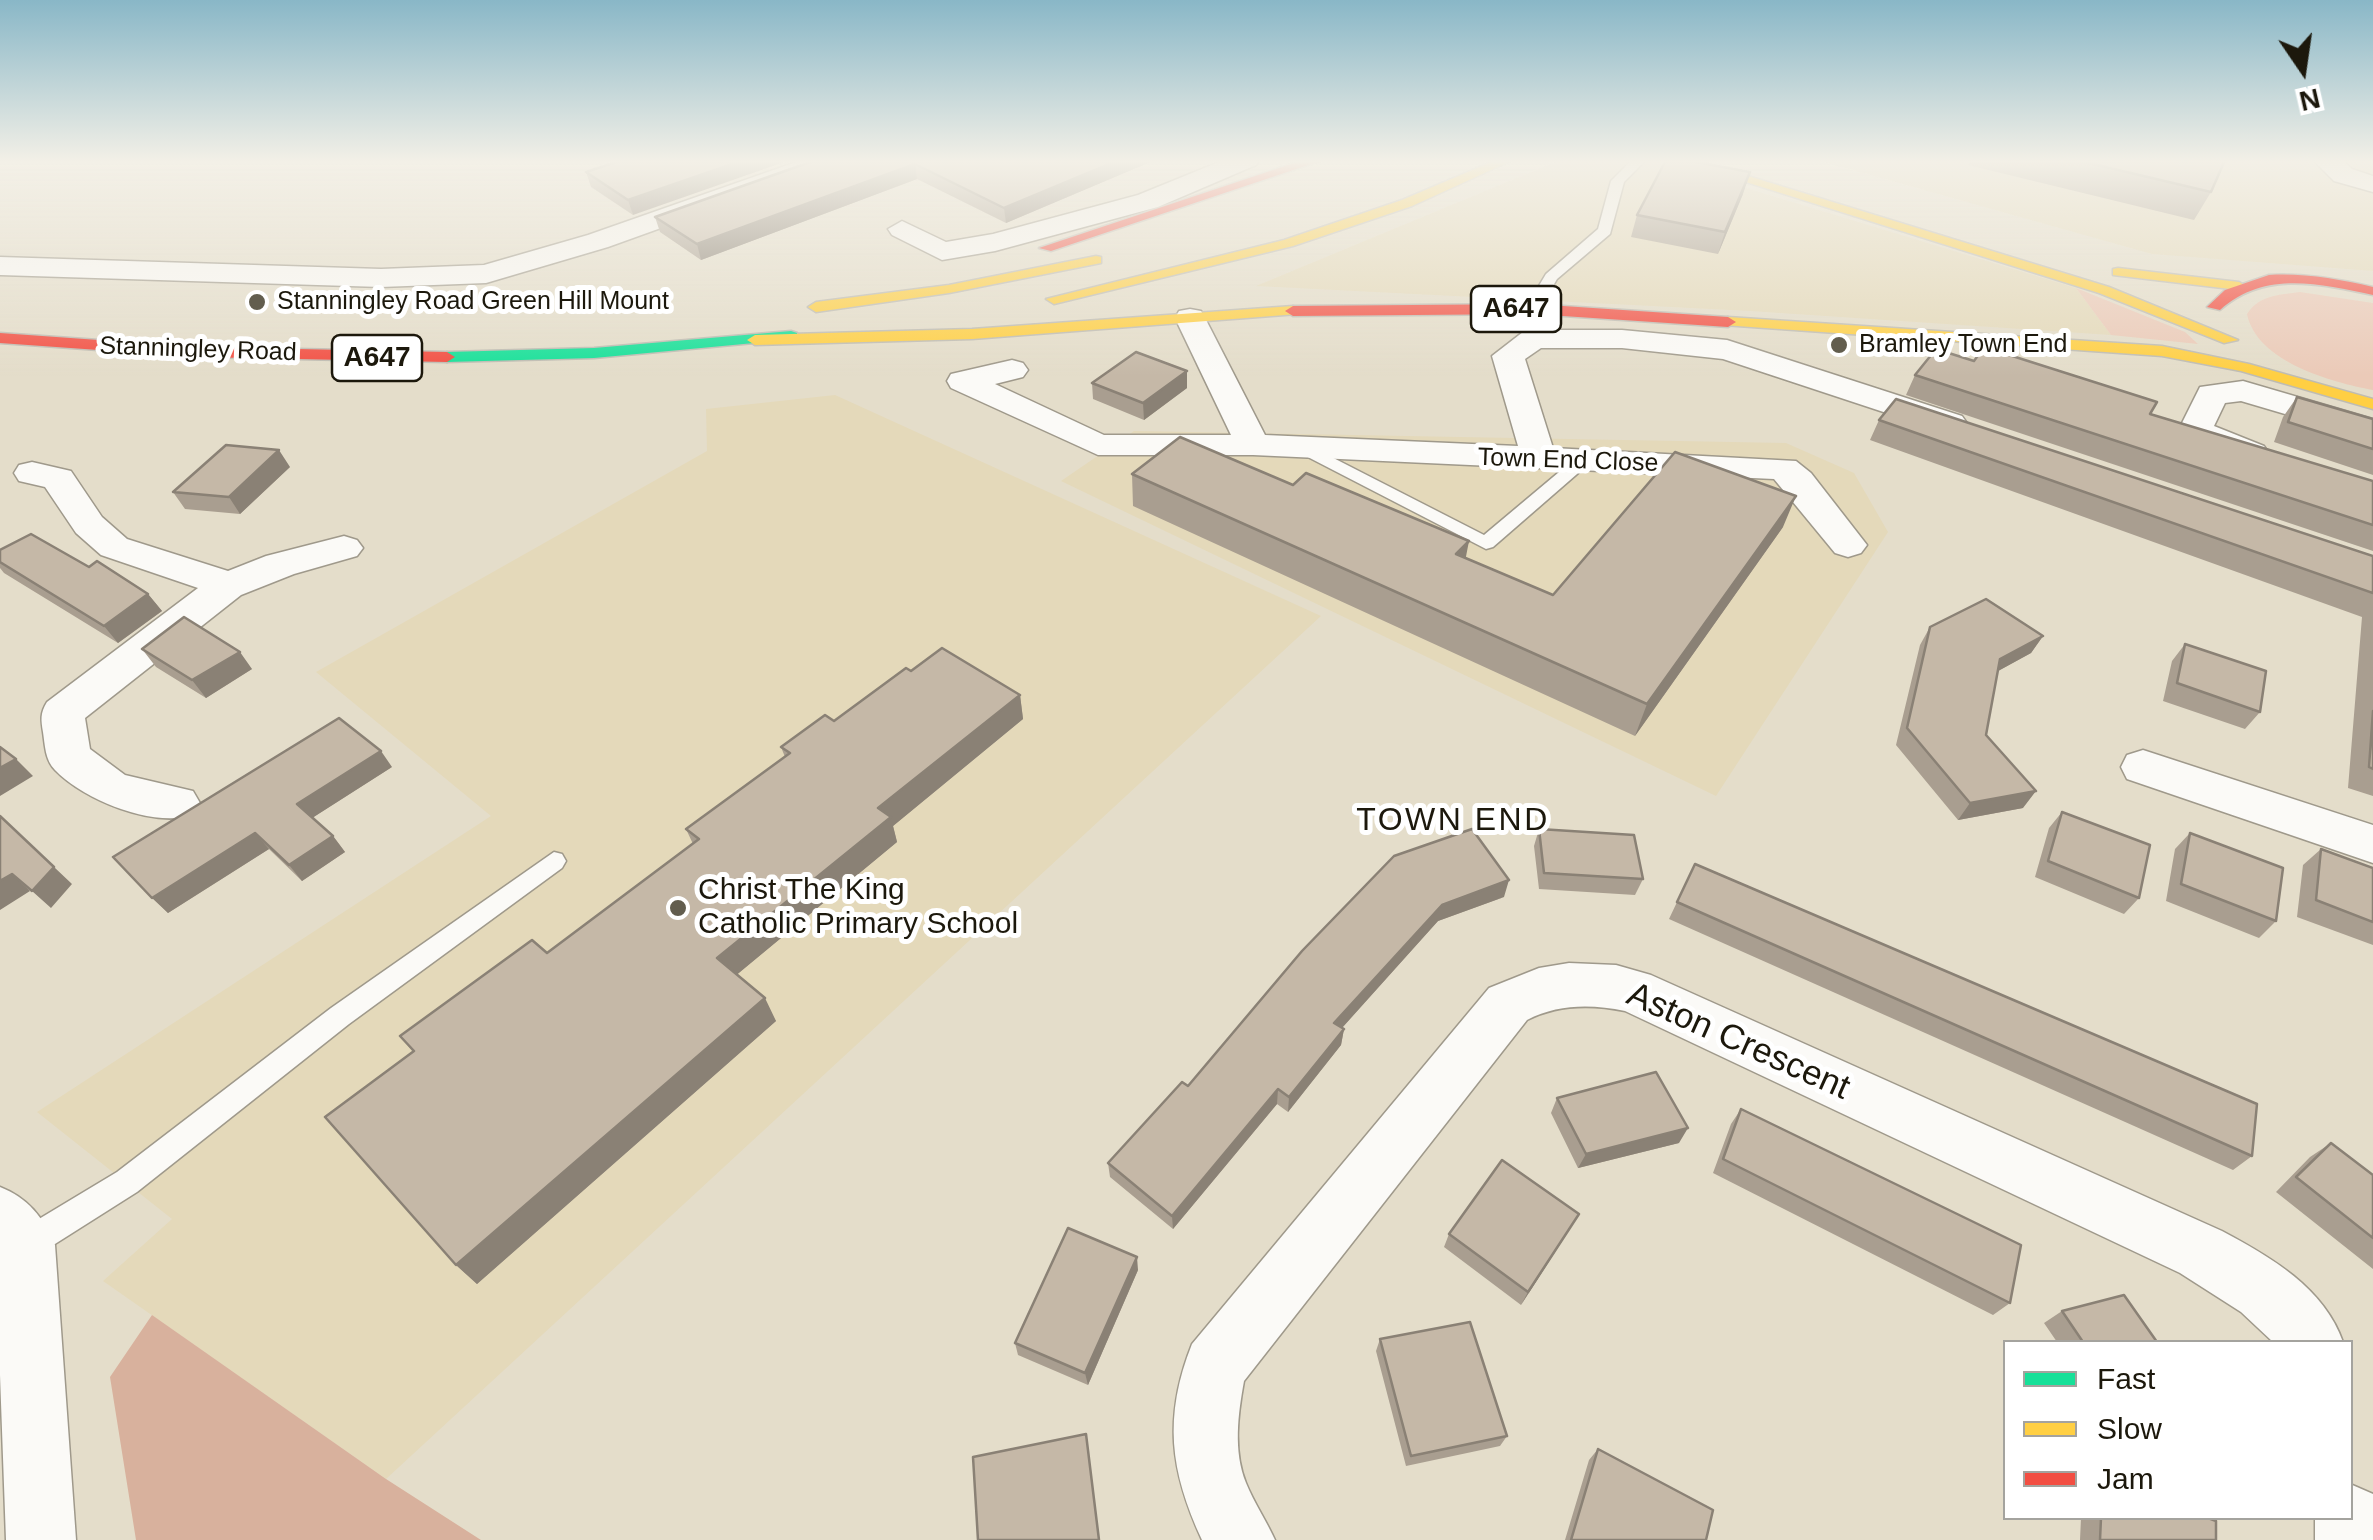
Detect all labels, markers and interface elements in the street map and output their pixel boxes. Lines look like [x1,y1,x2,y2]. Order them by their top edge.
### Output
north arrow [2253,20,2353,120]
text: N [2297,82,2323,117]
road number: A647 [1471,286,1561,332]
place label: Stanningley Road Green Hill Mount [277,287,669,317]
marker: Stanningley Road Green Hill Mount [246,291,268,313]
place label: Bramley Town End [1859,330,2067,360]
street label: Stanningley Road [99,332,297,368]
marker: Bramley Town End [1828,334,1850,356]
road number: A647 [332,335,422,381]
street label: Town End Close [1477,443,1659,479]
district label: TOWN END [1356,802,1550,840]
place label: Christ The King Catholic Primary School [698,873,1018,944]
marker: Christ The King Catholic Primary School [667,897,689,919]
street label: Aston Crescent [1620,974,1856,1110]
legend [2003,1340,2353,1520]
text: Fast [2097,1362,2155,1395]
text: Slow [2097,1412,2162,1445]
text: Jam [2097,1462,2154,1495]

